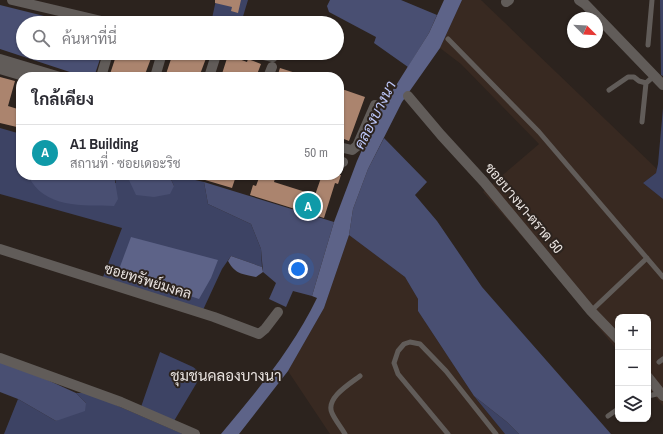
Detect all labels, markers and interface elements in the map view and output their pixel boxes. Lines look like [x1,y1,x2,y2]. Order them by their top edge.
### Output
north arrow [567,12,603,48]
search box [16,16,344,60]
icon: search [30,27,52,49]
text: ค้นหาที่นี่ [62,28,117,49]
water label: คลองบางนา [348,77,401,152]
text: ใกล้เคียง [32,87,94,110]
text: A1 Building [70,133,138,154]
text: A [41,144,49,161]
text: 50 m [304,144,328,161]
text: สถานที่ · ซอยเดอะริช [70,155,181,172]
street label: ซอยบางนา-ตราด 50 [481,159,567,257]
pin: A [295,191,321,221]
street label: ซอยทรัพย์มงคล [102,259,194,303]
your location [288,259,308,279]
map controls [615,314,651,422]
button: + [615,314,651,350]
button: − [615,350,651,386]
district label: ชุมชนคลองบางนา [171,365,281,387]
button: layers [615,386,651,422]

